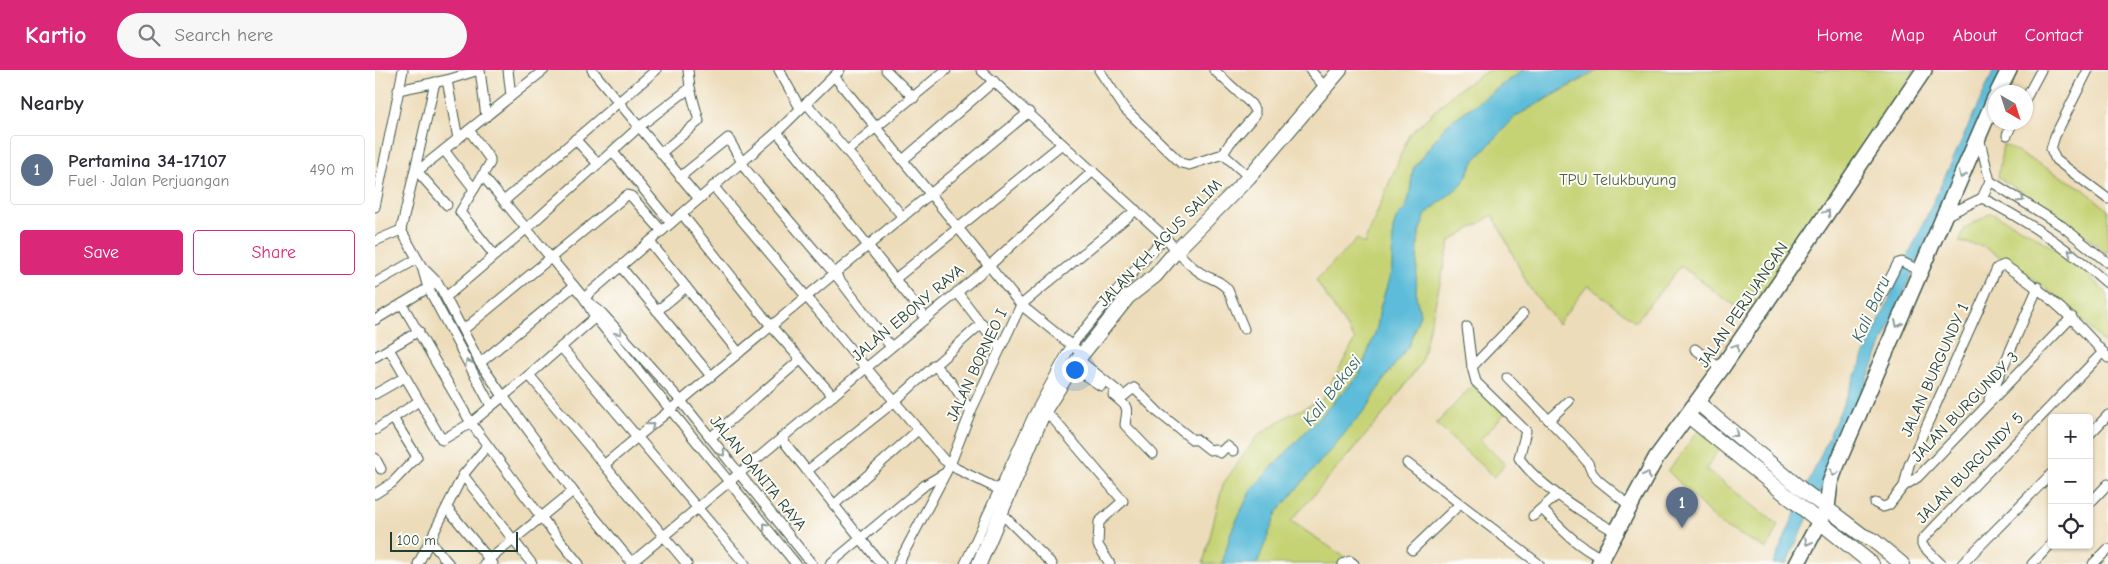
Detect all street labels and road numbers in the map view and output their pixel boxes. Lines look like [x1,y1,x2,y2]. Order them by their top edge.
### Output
street label: JALAN KH. AGUS SALIM [1095,176,1225,310]
street label: JALAN PERJUANGAN [1694,239,1792,371]
street label: JALAN EBONY RAYA [849,261,967,365]
street label: JALAN BURGUNDY 1 [1897,301,1973,439]
street label: JALAN BORNEO I [943,306,1011,424]
street label: JALAN BURGUNDY 3 [1908,348,2022,466]
street label: JALAN BURGUNDY 5 [1913,409,2027,527]
street label: JALAN DANITA RAYA [706,412,810,534]

